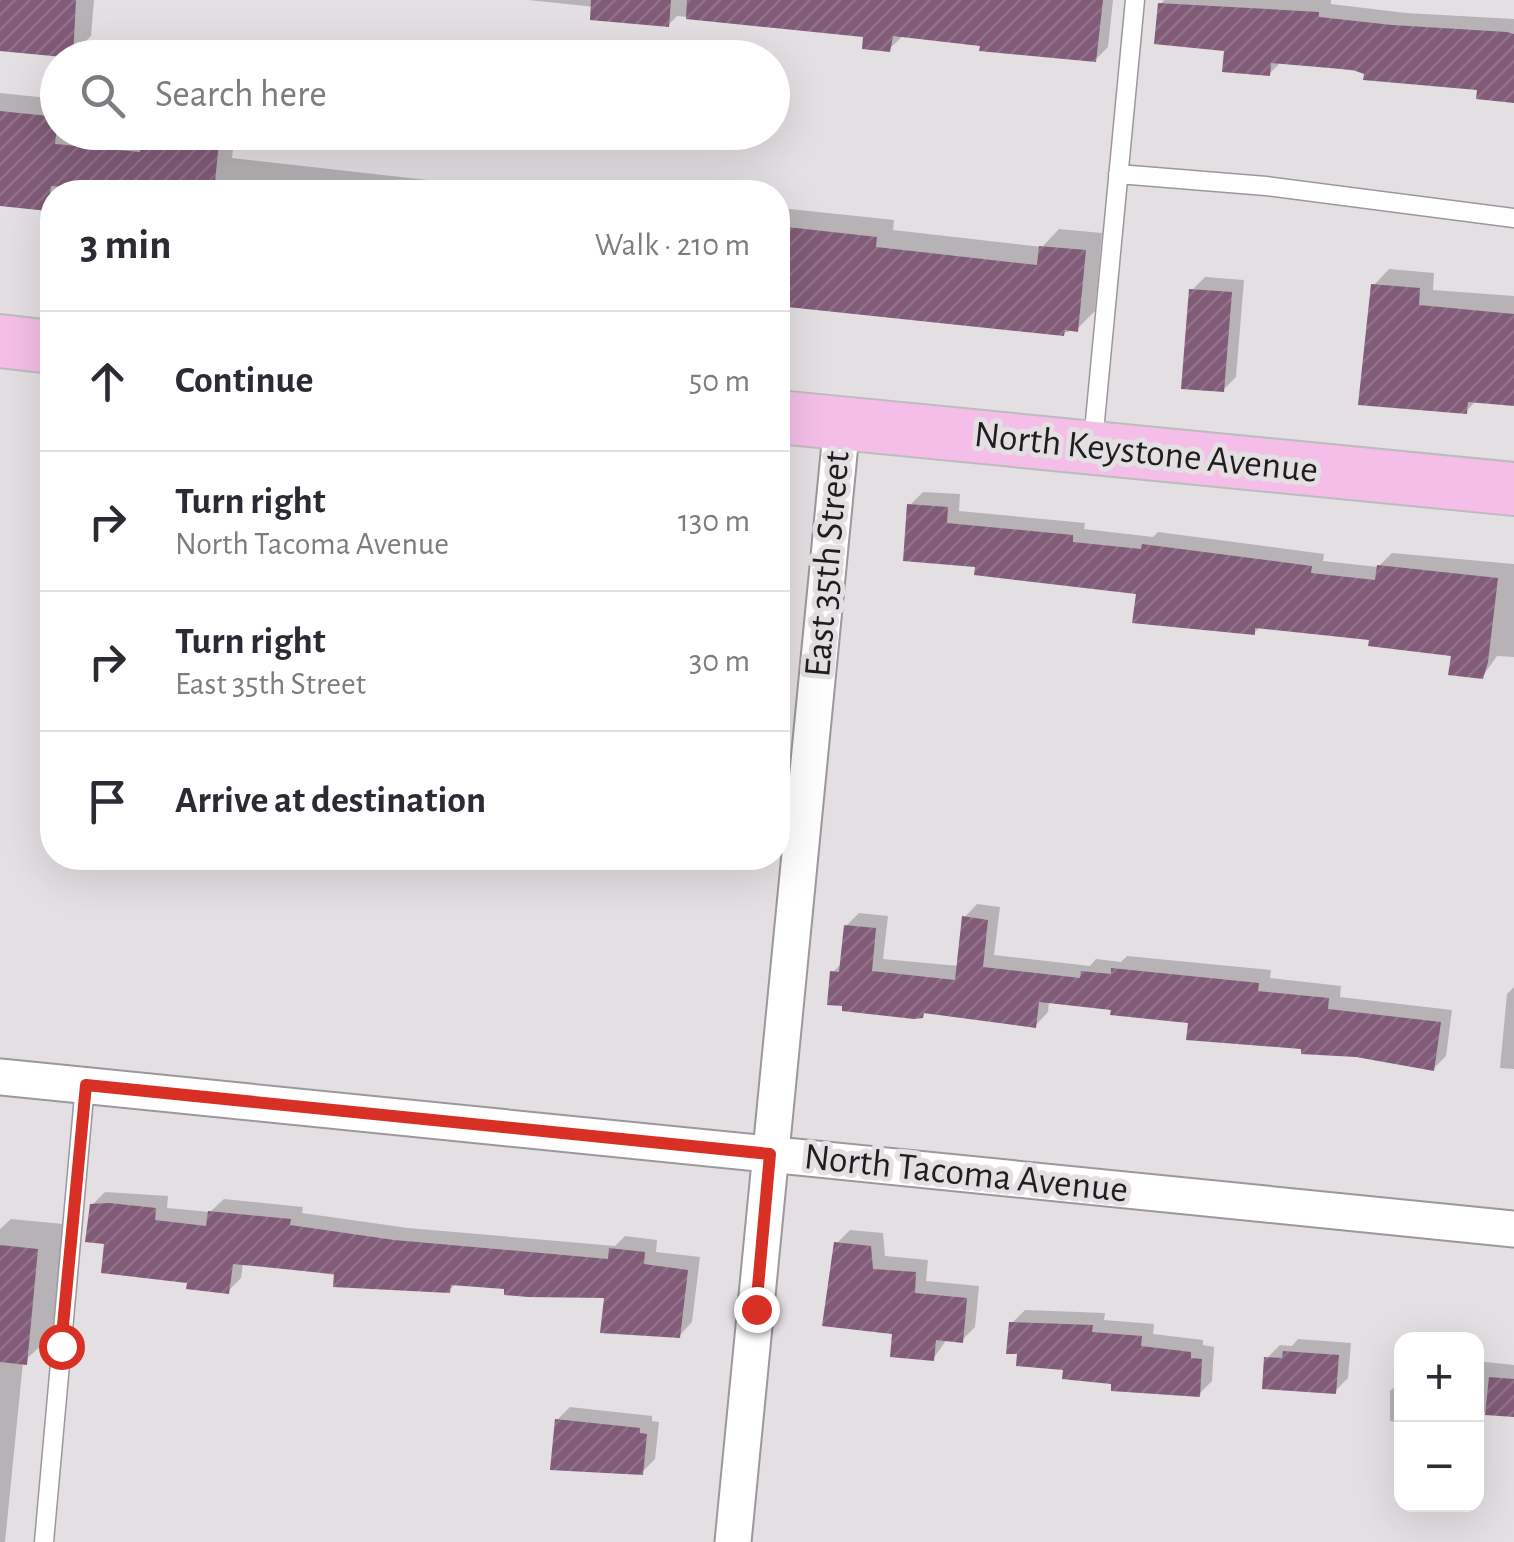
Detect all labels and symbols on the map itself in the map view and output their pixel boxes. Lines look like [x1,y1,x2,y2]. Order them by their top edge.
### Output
street label: North Keystone Avenue [972,416,1320,490]
street label: East 35th Street [799,449,857,679]
street label: North Tacoma Avenue [802,1138,1130,1210]
route end [734,1287,780,1333]
route start [39,1324,85,1370]

